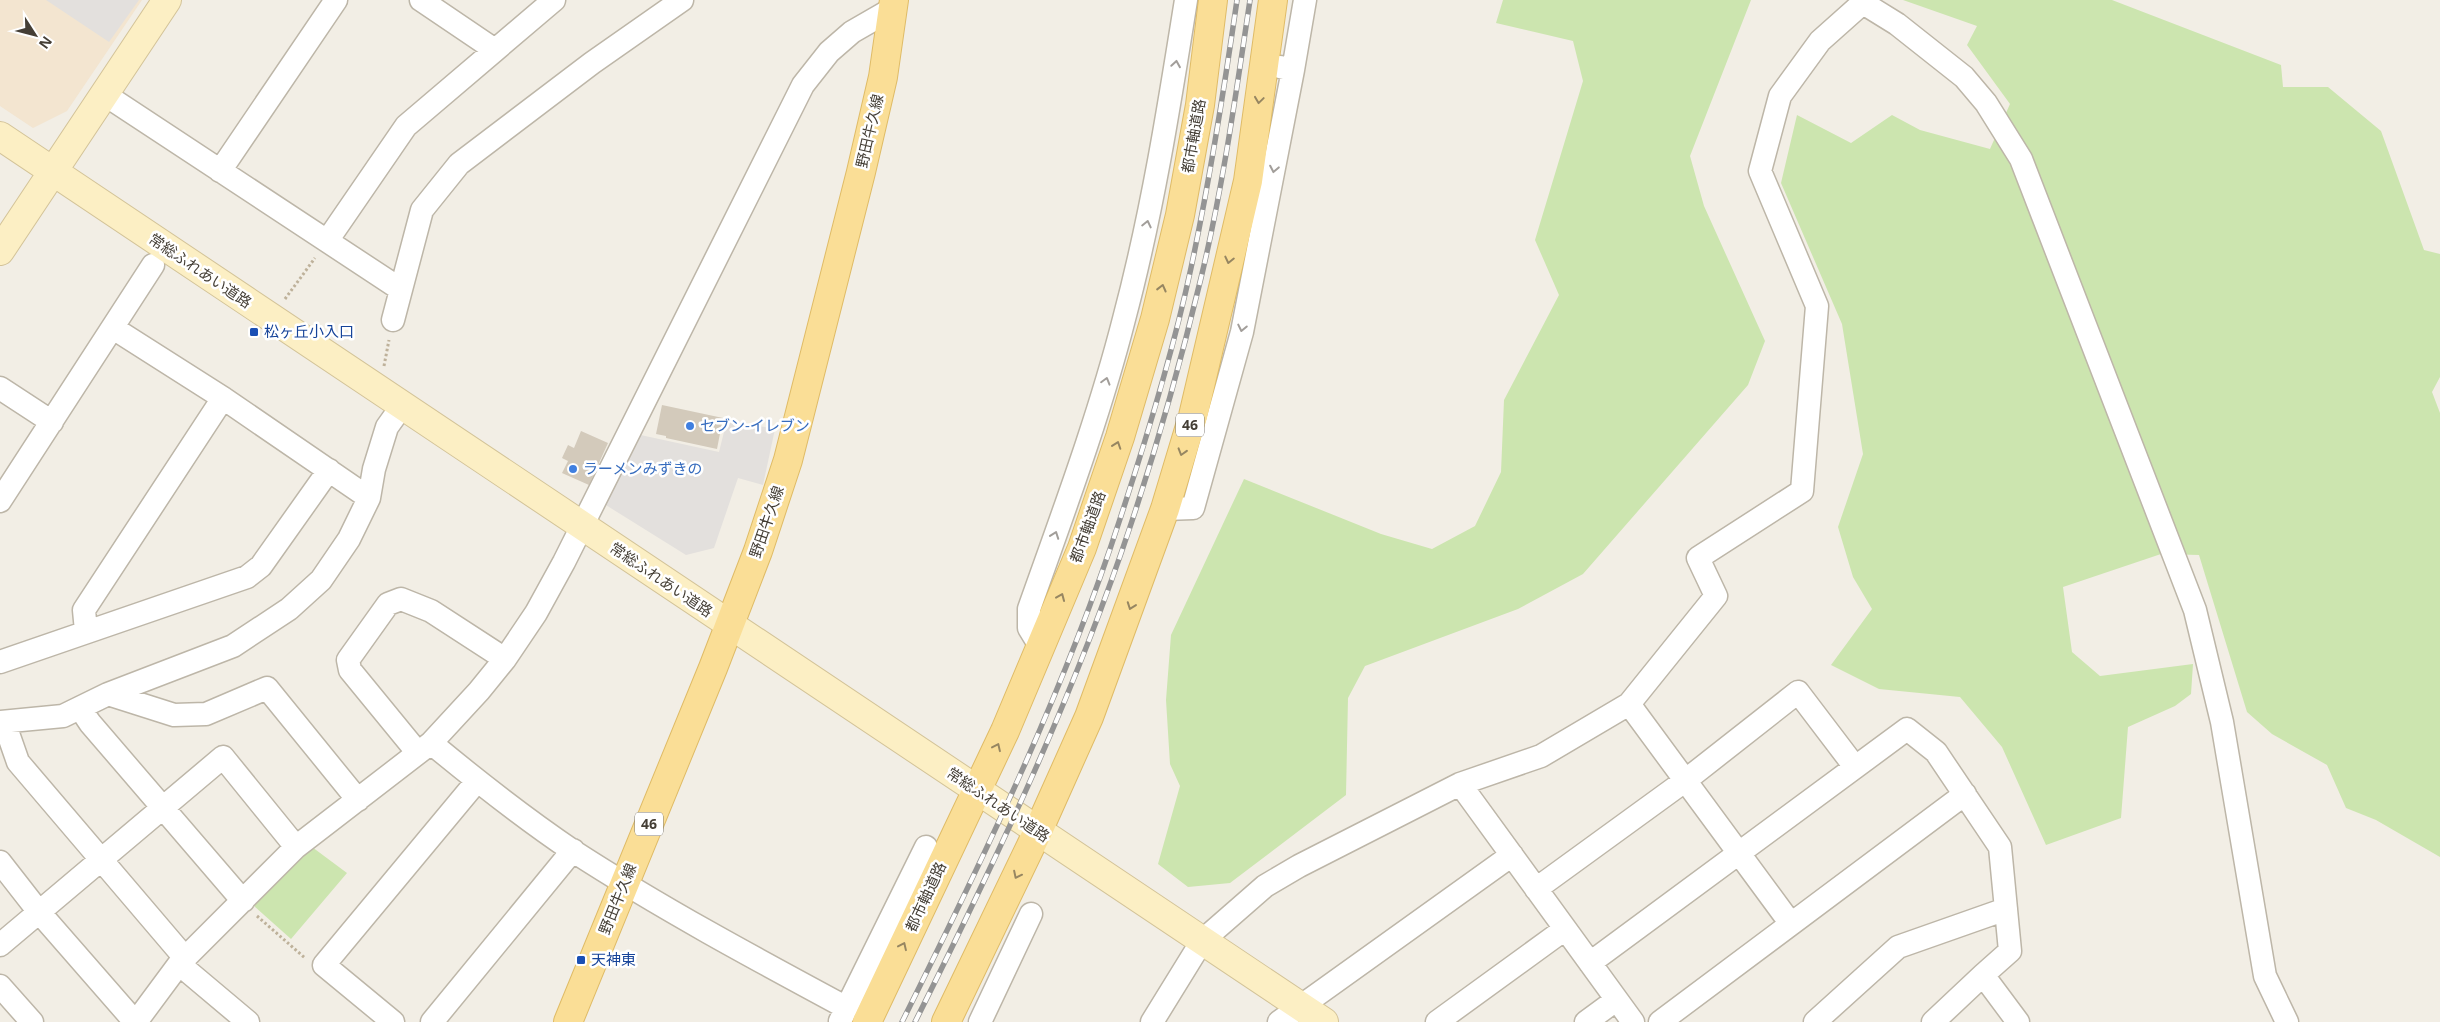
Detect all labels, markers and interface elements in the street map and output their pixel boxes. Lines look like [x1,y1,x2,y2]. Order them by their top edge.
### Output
north arrow [10,10,60,60]
text: N [35,33,57,53]
one-way arrow [1170,59,1180,68]
street label: 野田牛久線 [851,92,887,170]
street label: 都市軸道路 [1177,97,1209,175]
one-way arrow [1254,97,1265,105]
one-way arrow [1269,164,1279,173]
one-way arrow [1141,219,1152,228]
street label: 常総ふれあい道路 [145,228,256,312]
one-way arrow [1224,255,1235,264]
one-way arrow [1156,284,1167,293]
place label: 松ヶ丘小入口 [264,321,354,341]
one-way arrow [1237,324,1248,333]
marker: 松ヶ丘小入口 [248,326,260,338]
one-way arrow [1101,377,1111,386]
road number: 46 [1176,414,1204,436]
place label: セブン-イレブン [700,415,810,435]
marker: セブン-イレブン [684,420,696,432]
one-way arrow [1111,441,1121,449]
one-way arrow [1178,447,1188,455]
place label: ラーメンみずきの [583,458,702,478]
marker: ラーメンみずきの [567,463,579,475]
street label: 野田牛久線 [744,483,788,560]
street label: 都市軸道路 [1065,488,1109,565]
one-way arrow [1049,531,1059,540]
street label: 常総ふれあい道路 [606,537,717,621]
one-way arrow [1055,593,1065,602]
one-way arrow [1127,601,1137,610]
one-way arrow [991,743,1001,752]
street label: 常総ふれあい道路 [943,762,1054,846]
road number: 46 [635,812,663,836]
street label: 都市軸道路 [900,858,950,935]
street label: 野田牛久線 [594,860,640,937]
one-way arrow [1013,870,1023,879]
one-way arrow [896,942,907,951]
place label: 天神東 [591,949,636,969]
marker: 天神東 [575,954,587,966]

